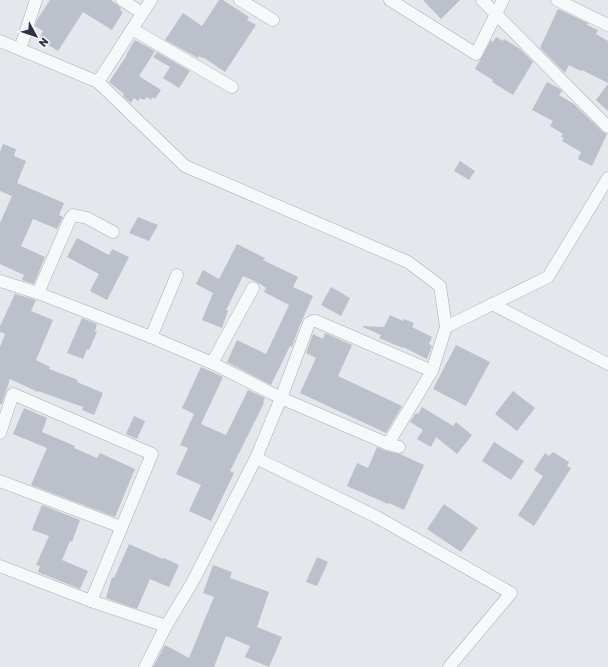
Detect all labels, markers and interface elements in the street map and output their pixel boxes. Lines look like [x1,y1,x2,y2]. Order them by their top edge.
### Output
north arrow [16,16,56,56]
text: N [36,35,51,49]

